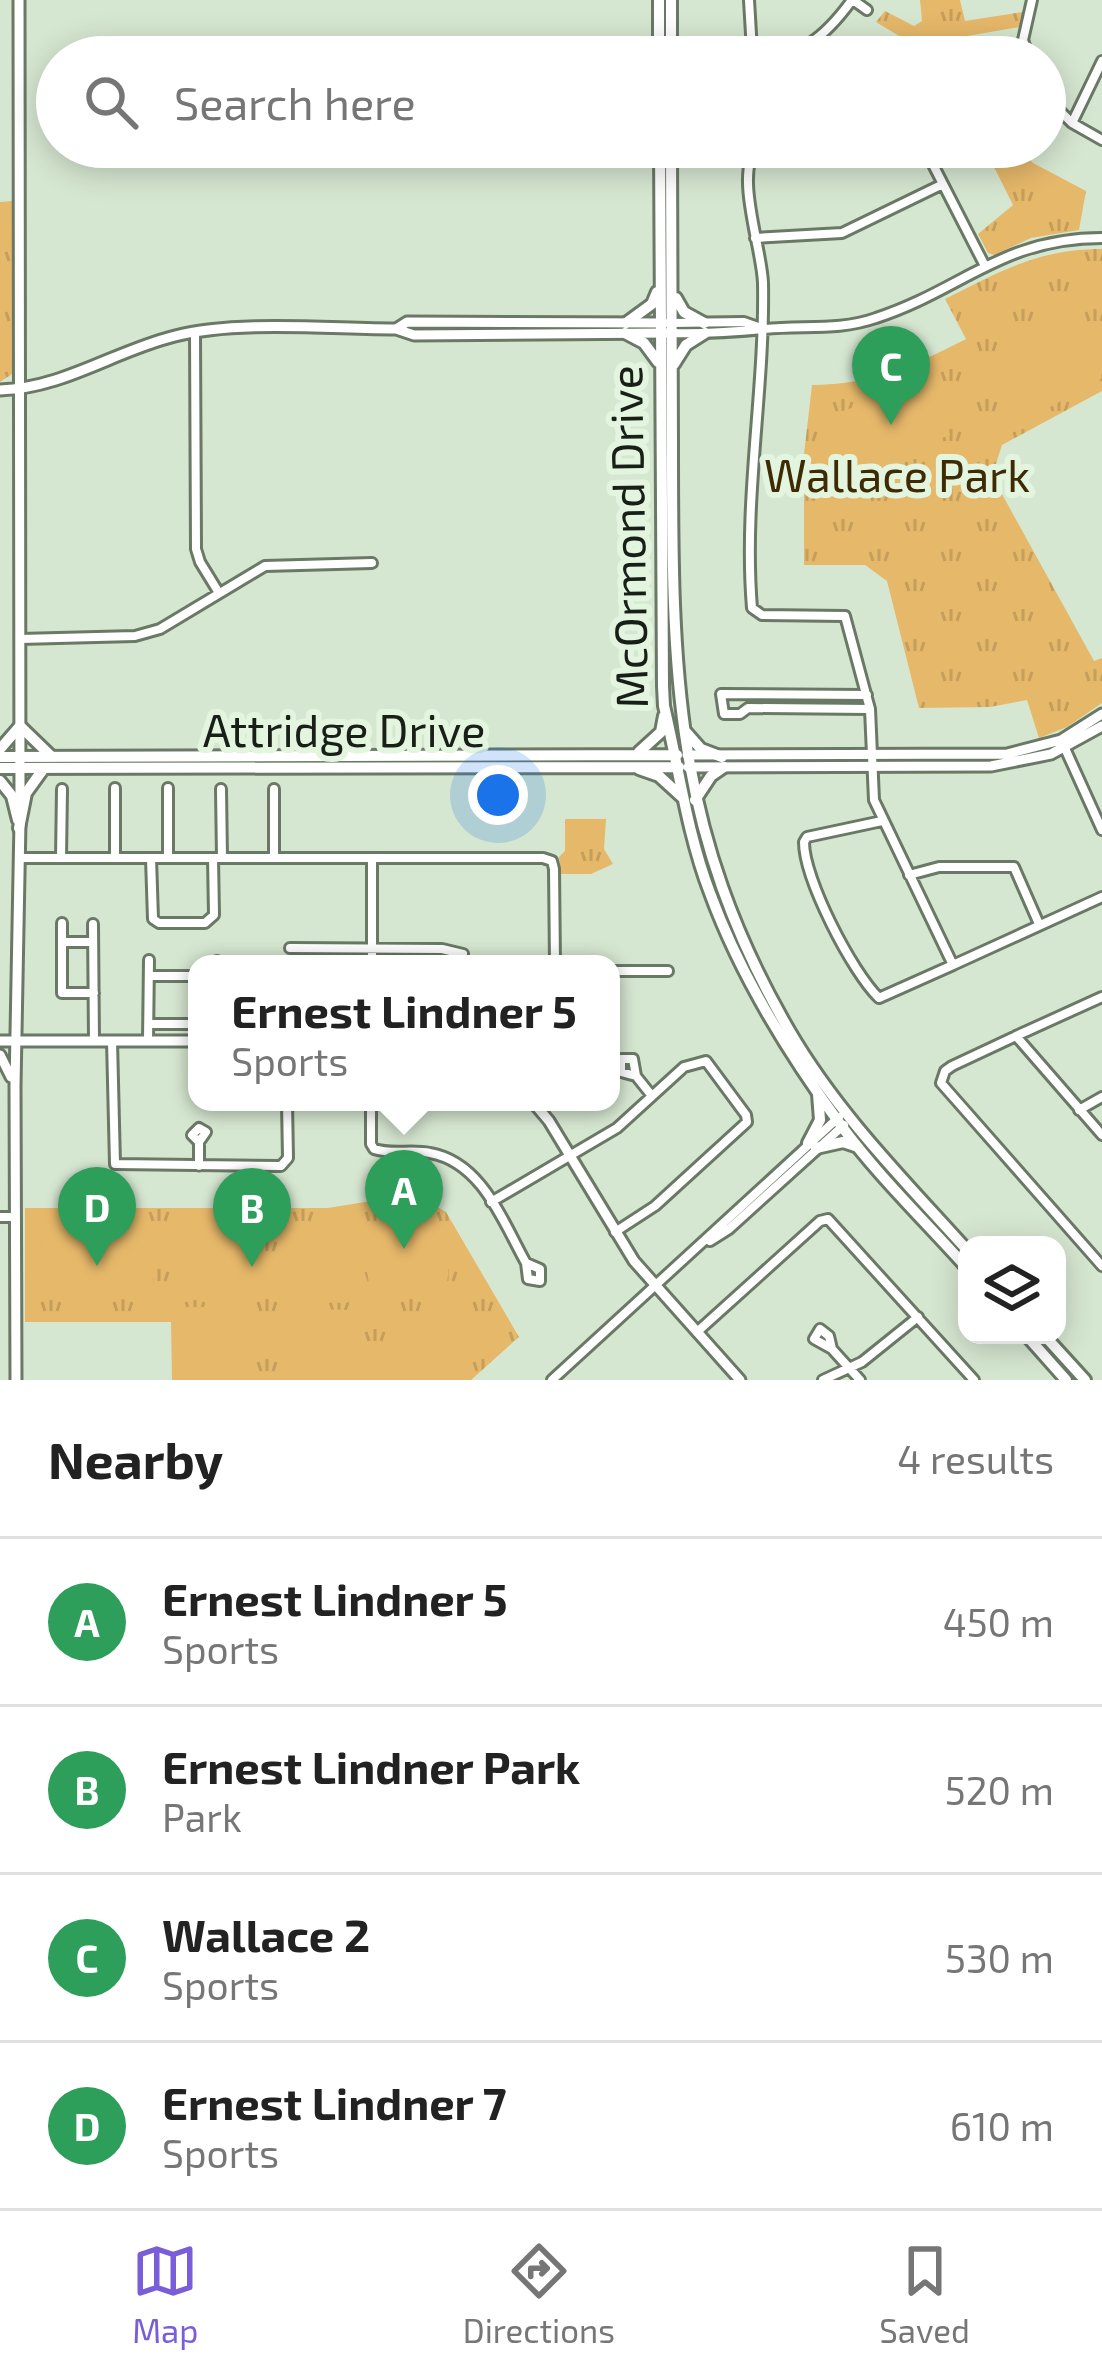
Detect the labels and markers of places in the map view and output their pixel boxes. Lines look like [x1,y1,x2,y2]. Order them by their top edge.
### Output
pin: C [852,326,930,425]
pin: A [365,1150,443,1249]
pin: D [58,1167,136,1266]
pin: B [213,1168,291,1267]

